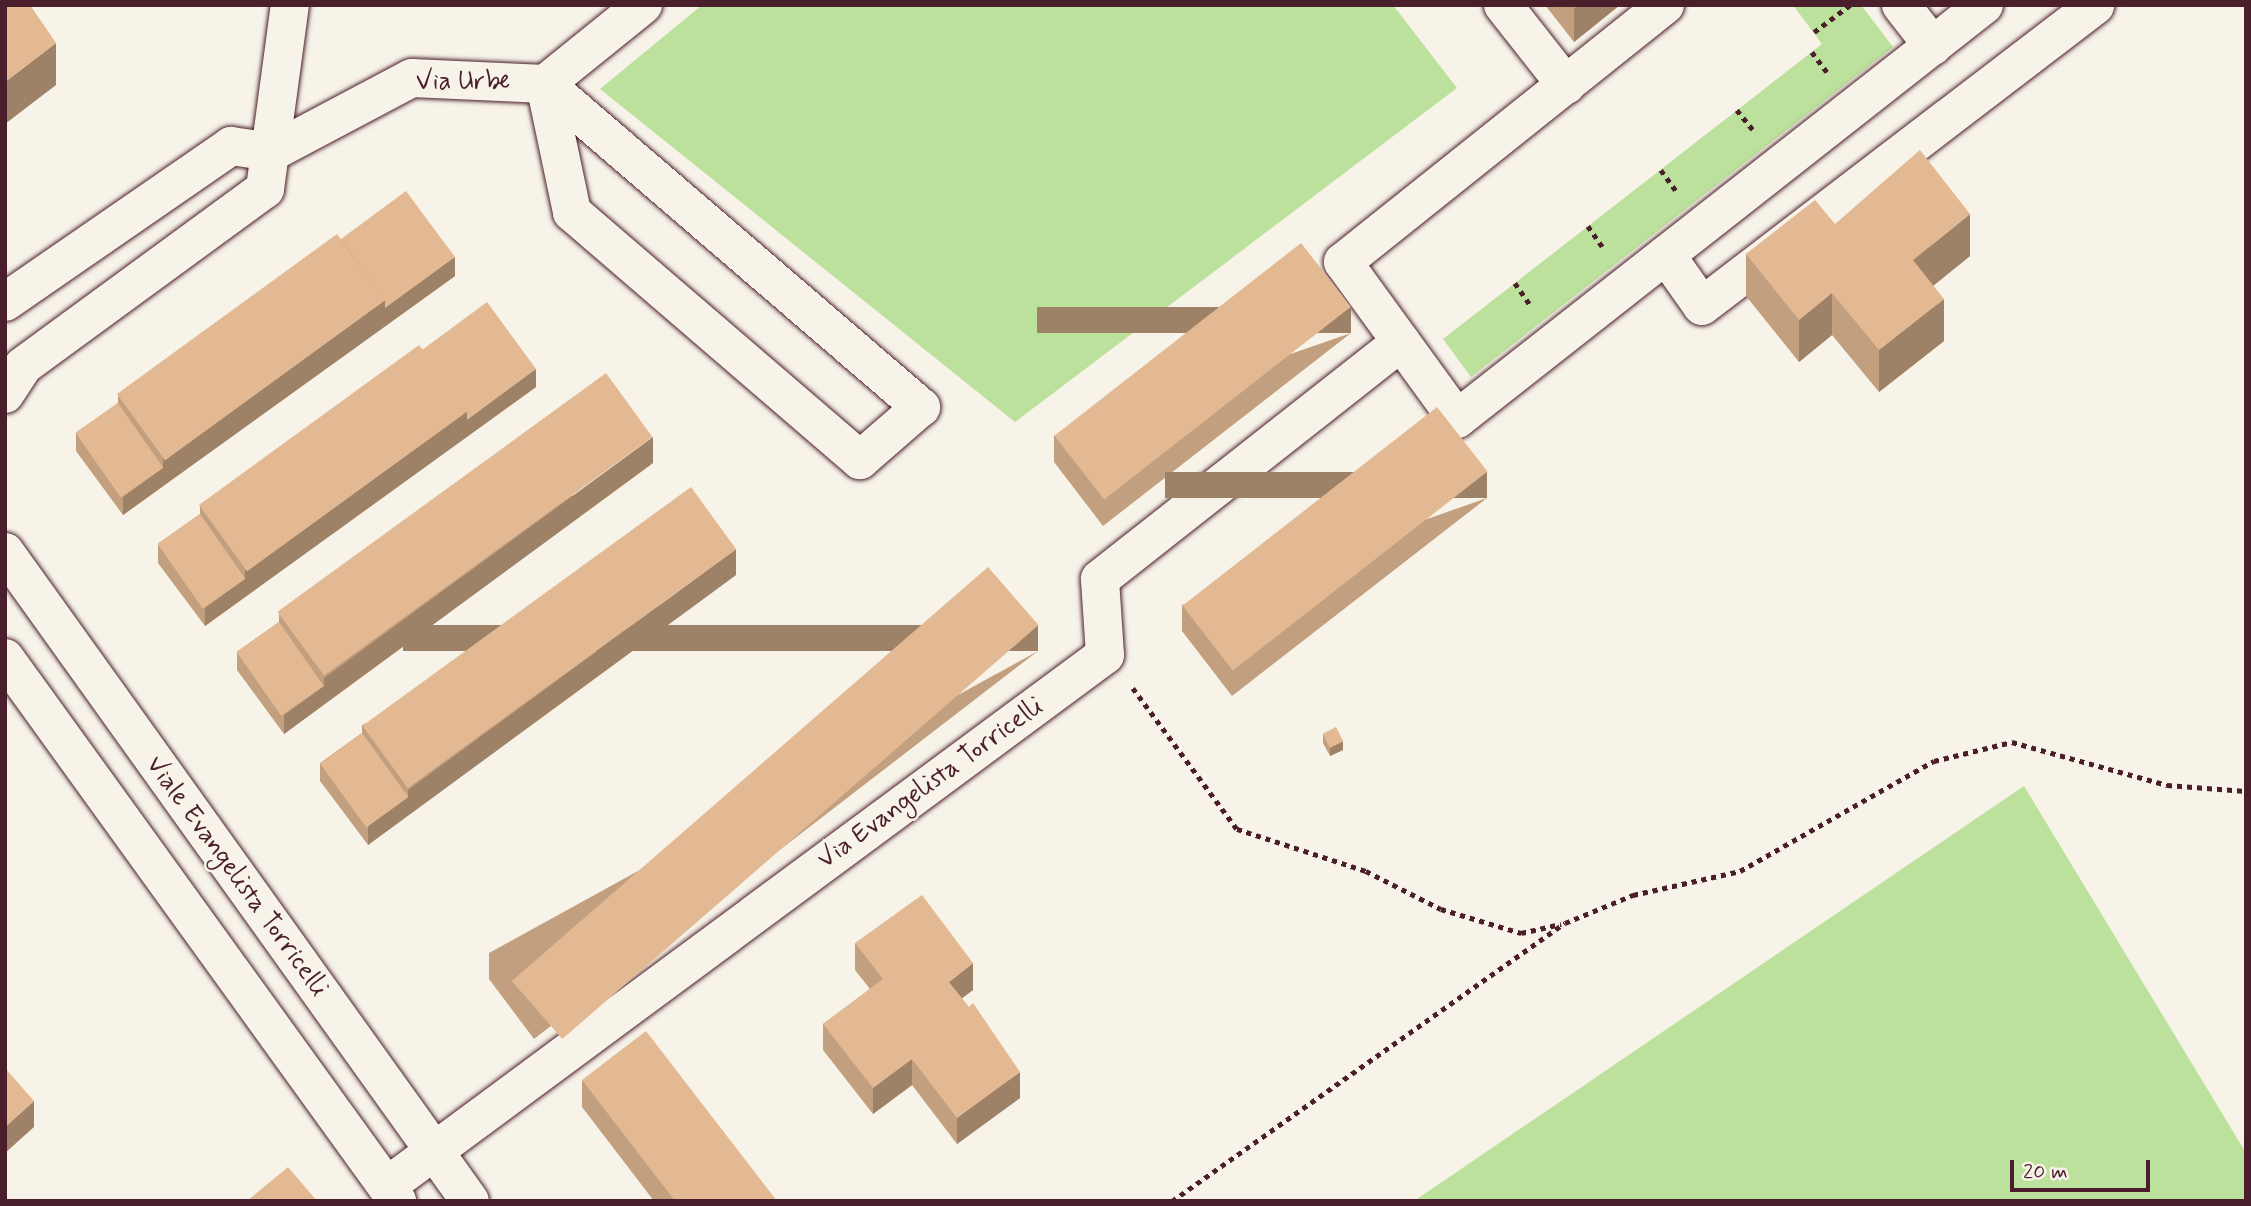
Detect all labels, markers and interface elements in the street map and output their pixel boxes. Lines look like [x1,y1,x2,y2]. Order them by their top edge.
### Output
street label: Via Urbe [415,67,511,99]
street label: Via Evangelista Torricelli [812,692,1050,876]
street label: Viale Evangelista Torricelli [138,750,334,1004]
scale bar [2013,1146,2153,1190]
text: 20 m [2023,1158,2068,1186]

